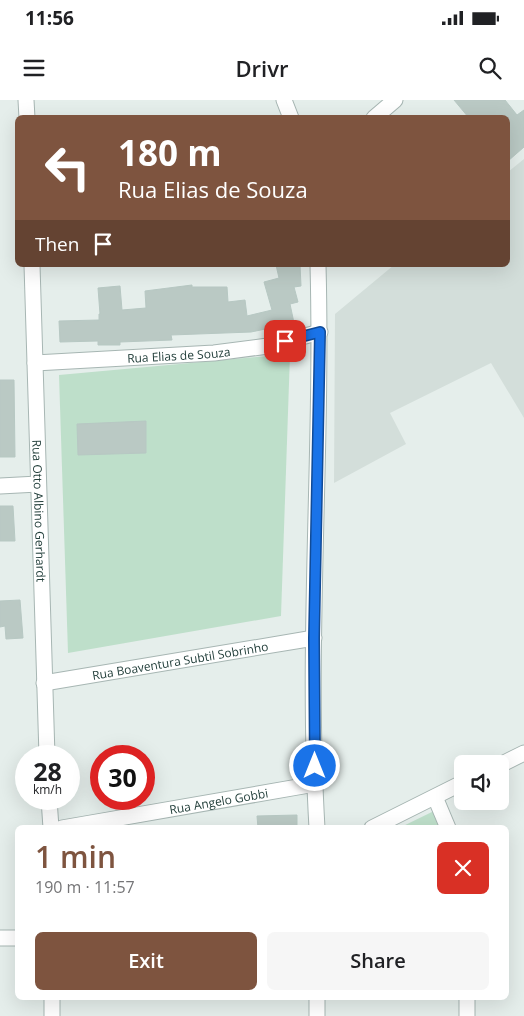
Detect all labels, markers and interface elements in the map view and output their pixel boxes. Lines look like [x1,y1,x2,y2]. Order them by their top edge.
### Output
text: 11:56 [25,5,74,31]
text: Drivr [235,53,289,83]
icon: menu [20,54,48,82]
icon: search [476,54,504,82]
text: 180 m [118,129,222,176]
icon: left [35,135,100,200]
text: Rua Elias de Souza [118,174,308,204]
icon: arrive [89,230,117,258]
text: Then [35,231,79,257]
pin [264,320,306,362]
icon: arrive [271,327,299,355]
street label: Rua Elias de Souza [127,342,231,366]
street label: Rua Otto Albino Gerhardt [29,439,50,582]
street label: Rua Boaventura Subtil Sobrinho [91,637,270,683]
position arrow [288,739,340,791]
speed limit sign: 30 [90,745,155,810]
text: 28 [33,754,62,788]
map controls [454,755,509,810]
button: sound [454,755,509,810]
text: km/h [33,781,62,798]
street label: Rua Angelo Gobbi [168,784,269,818]
text: 1 min [35,836,116,877]
button: close [437,842,489,894]
text: 190 m · 11:57 [35,876,135,898]
button: Exit [35,932,257,990]
button: Share [267,932,489,990]

